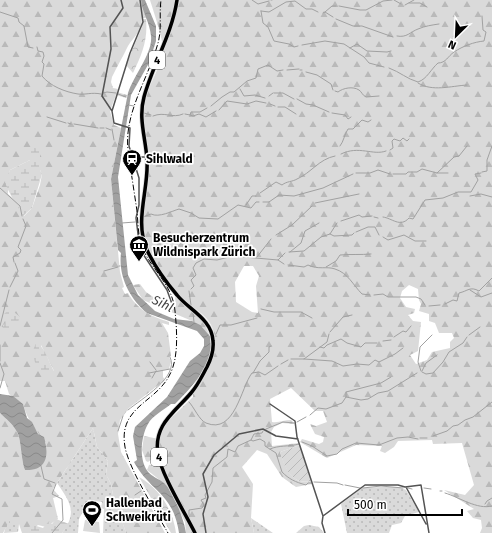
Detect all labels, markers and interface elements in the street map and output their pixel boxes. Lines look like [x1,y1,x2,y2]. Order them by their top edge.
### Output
north arrow [436,16,476,56]
text: N [446,37,458,52]
road number: 4 [149,51,165,69]
station icon: Sihlwald [121,148,143,176]
place label: Sihlwald [146,152,193,166]
place label: Besucherzentrum Wildnispark Zürich [153,231,255,259]
museum icon: Besucherzentrum Wildnispark Zürich [128,234,150,262]
water label: Sihl [149,291,176,315]
road number: 4 [151,448,167,466]
scale bar [348,491,462,517]
place label: Hallenbad Schweikrüti [106,496,171,524]
text: 500 m [354,498,387,512]
sports icon: Hallenbad Schweikrüti [81,499,103,527]

